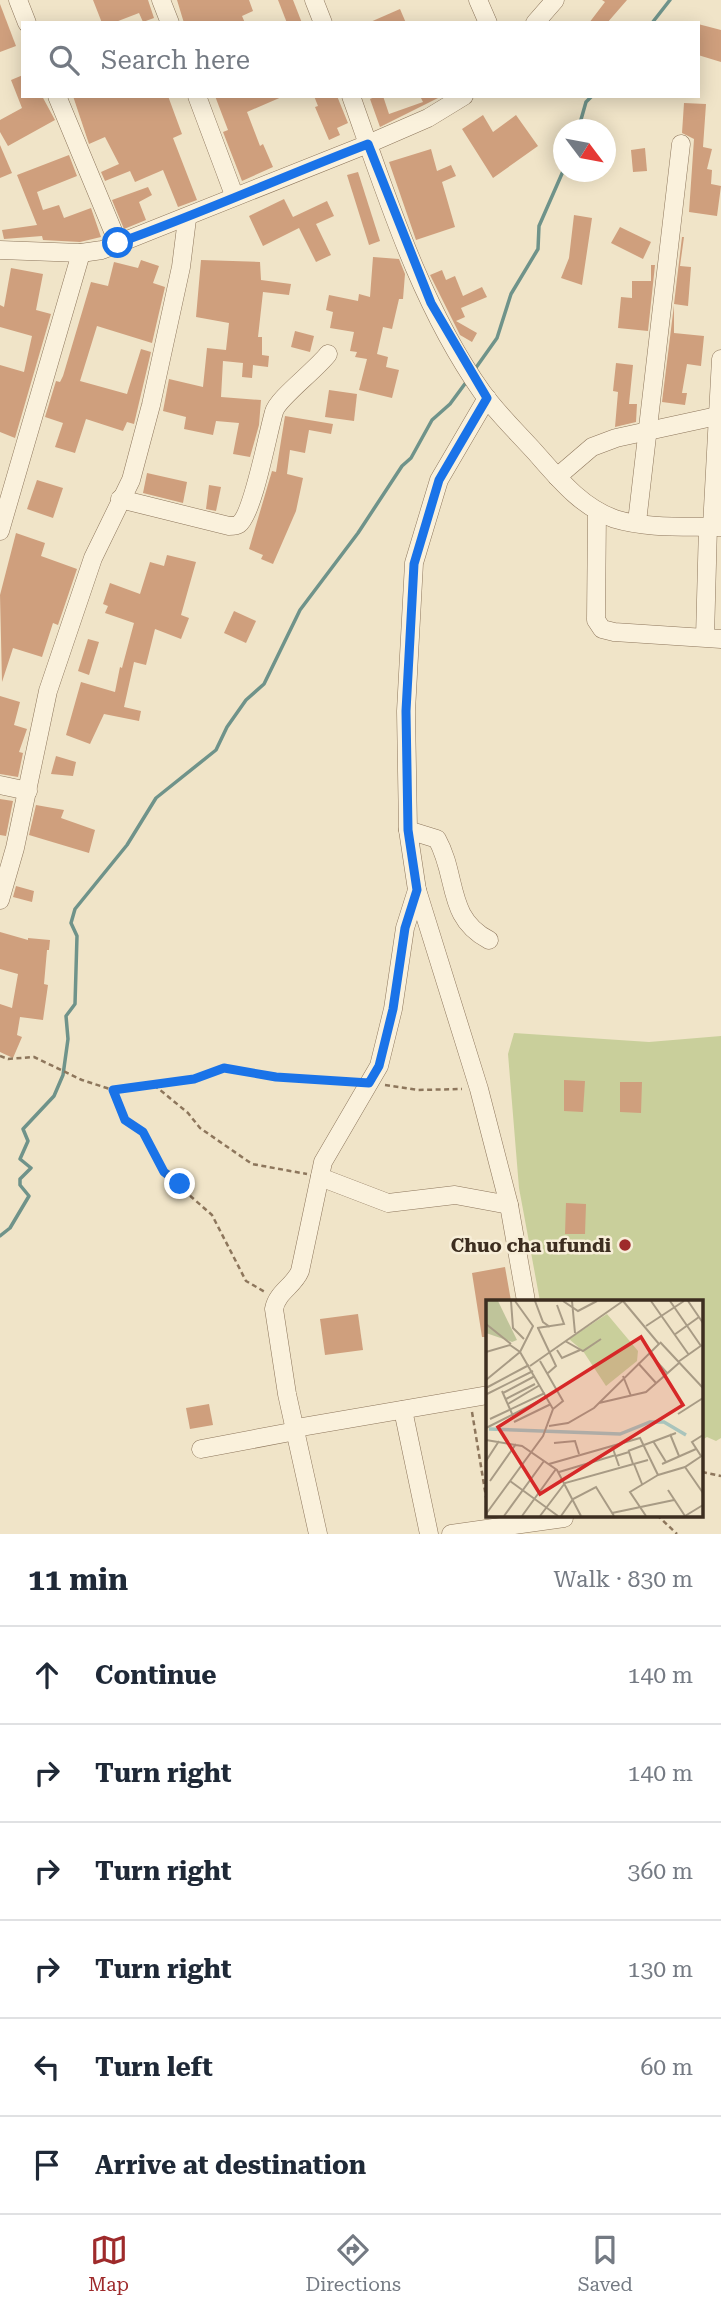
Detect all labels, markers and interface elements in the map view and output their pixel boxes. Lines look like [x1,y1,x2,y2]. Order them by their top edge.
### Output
search box [21,21,700,98]
icon: search [45,41,83,79]
text: Search here [101,45,250,75]
north arrow [553,119,616,182]
route start [102,227,133,258]
route end [164,1168,195,1199]
place label: Chuo cha ufundi [451,1234,611,1257]
marker: Chuo cha ufundi [617,1237,633,1253]
inset map [486,1300,704,1517]
text: 11 min [28,1562,128,1597]
text: Walk · 830 m [554,1566,693,1593]
icon: ahead [28,1656,66,1694]
text: Continue [95,1660,217,1690]
text: 140 m [628,1662,693,1689]
icon: right [28,1754,66,1792]
text: Turn right [95,1758,231,1788]
text: 140 m [628,1760,693,1787]
icon: right [28,1852,66,1890]
text: Turn right [95,1856,231,1886]
text: 360 m [628,1858,693,1885]
icon: right [28,1950,66,1988]
text: Turn right [95,1954,231,1984]
text: 130 m [628,1956,693,1983]
icon: left [28,2048,66,2086]
text: Turn left [95,2052,213,2082]
text: 60 m [640,2054,693,2081]
icon: arrive [28,2146,66,2184]
text: Arrive at destination [95,2150,366,2180]
tab: Map [88,2231,129,2296]
tab: Directions [305,2231,401,2296]
tab: Saved [578,2231,633,2296]

